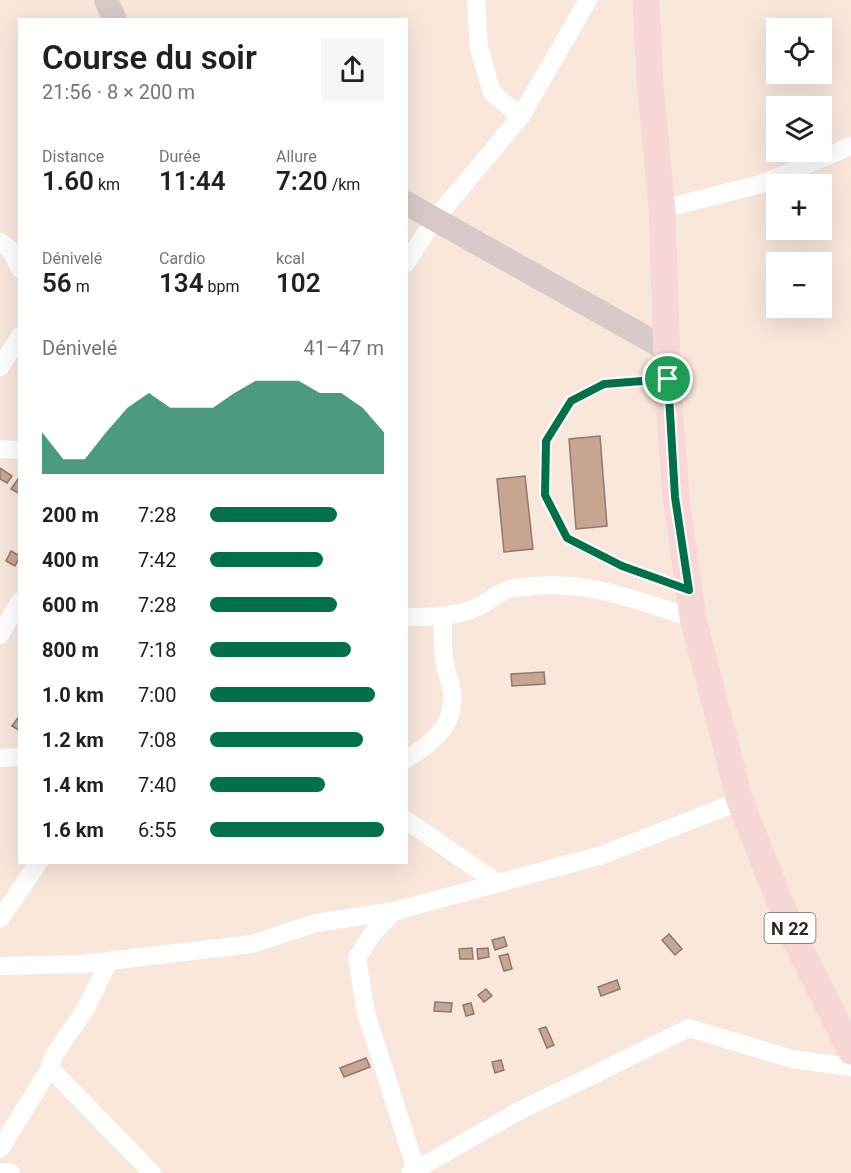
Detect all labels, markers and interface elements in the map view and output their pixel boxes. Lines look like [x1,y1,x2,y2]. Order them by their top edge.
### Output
map controls [766,18,832,318]
button: locate [766,18,832,84]
text: Course du soir [42,38,257,77]
button: share [321,38,384,101]
text: 21:56 · 8 × 200 m [42,80,195,104]
button: layers [766,96,832,162]
text: Distance [42,147,104,166]
text: Durée [159,147,201,166]
text: Allure [276,147,317,166]
text: 1.60 [42,166,94,196]
text: 11:44 [159,166,226,196]
text: 7:20 [276,166,328,196]
button: + [766,174,832,240]
text: km [94,175,120,194]
text: /km [328,175,360,194]
text: Dénivelé [42,249,102,268]
text: Cardio [159,249,205,268]
text: kcal [276,249,305,268]
button: − [766,252,832,318]
text: 56 [42,268,72,298]
text: 134 [159,268,204,298]
text: 102 [276,268,321,298]
text: m [72,277,90,296]
text: bpm [204,277,240,296]
text: Dénivelé [42,336,117,360]
text: 41–47 m [303,336,384,360]
pin [642,353,693,404]
icon: arrive [651,362,684,395]
text: 200 m [42,503,99,527]
text: 7:28 [138,503,177,527]
text: 400 m [42,548,99,572]
text: 7:42 [138,548,177,572]
text: 600 m [42,593,99,617]
text: 7:28 [138,593,177,617]
text: 800 m [42,638,99,662]
text: 7:18 [138,638,177,662]
text: 1.0 km [42,683,104,707]
text: 7:00 [138,683,177,707]
text: 1.2 km [42,728,104,752]
text: 7:08 [138,728,177,752]
text: 1.4 km [42,773,104,797]
text: 7:40 [138,773,177,797]
text: 1.6 km [42,818,104,842]
text: 6:55 [138,818,177,842]
road number: N 22 [764,913,816,943]

